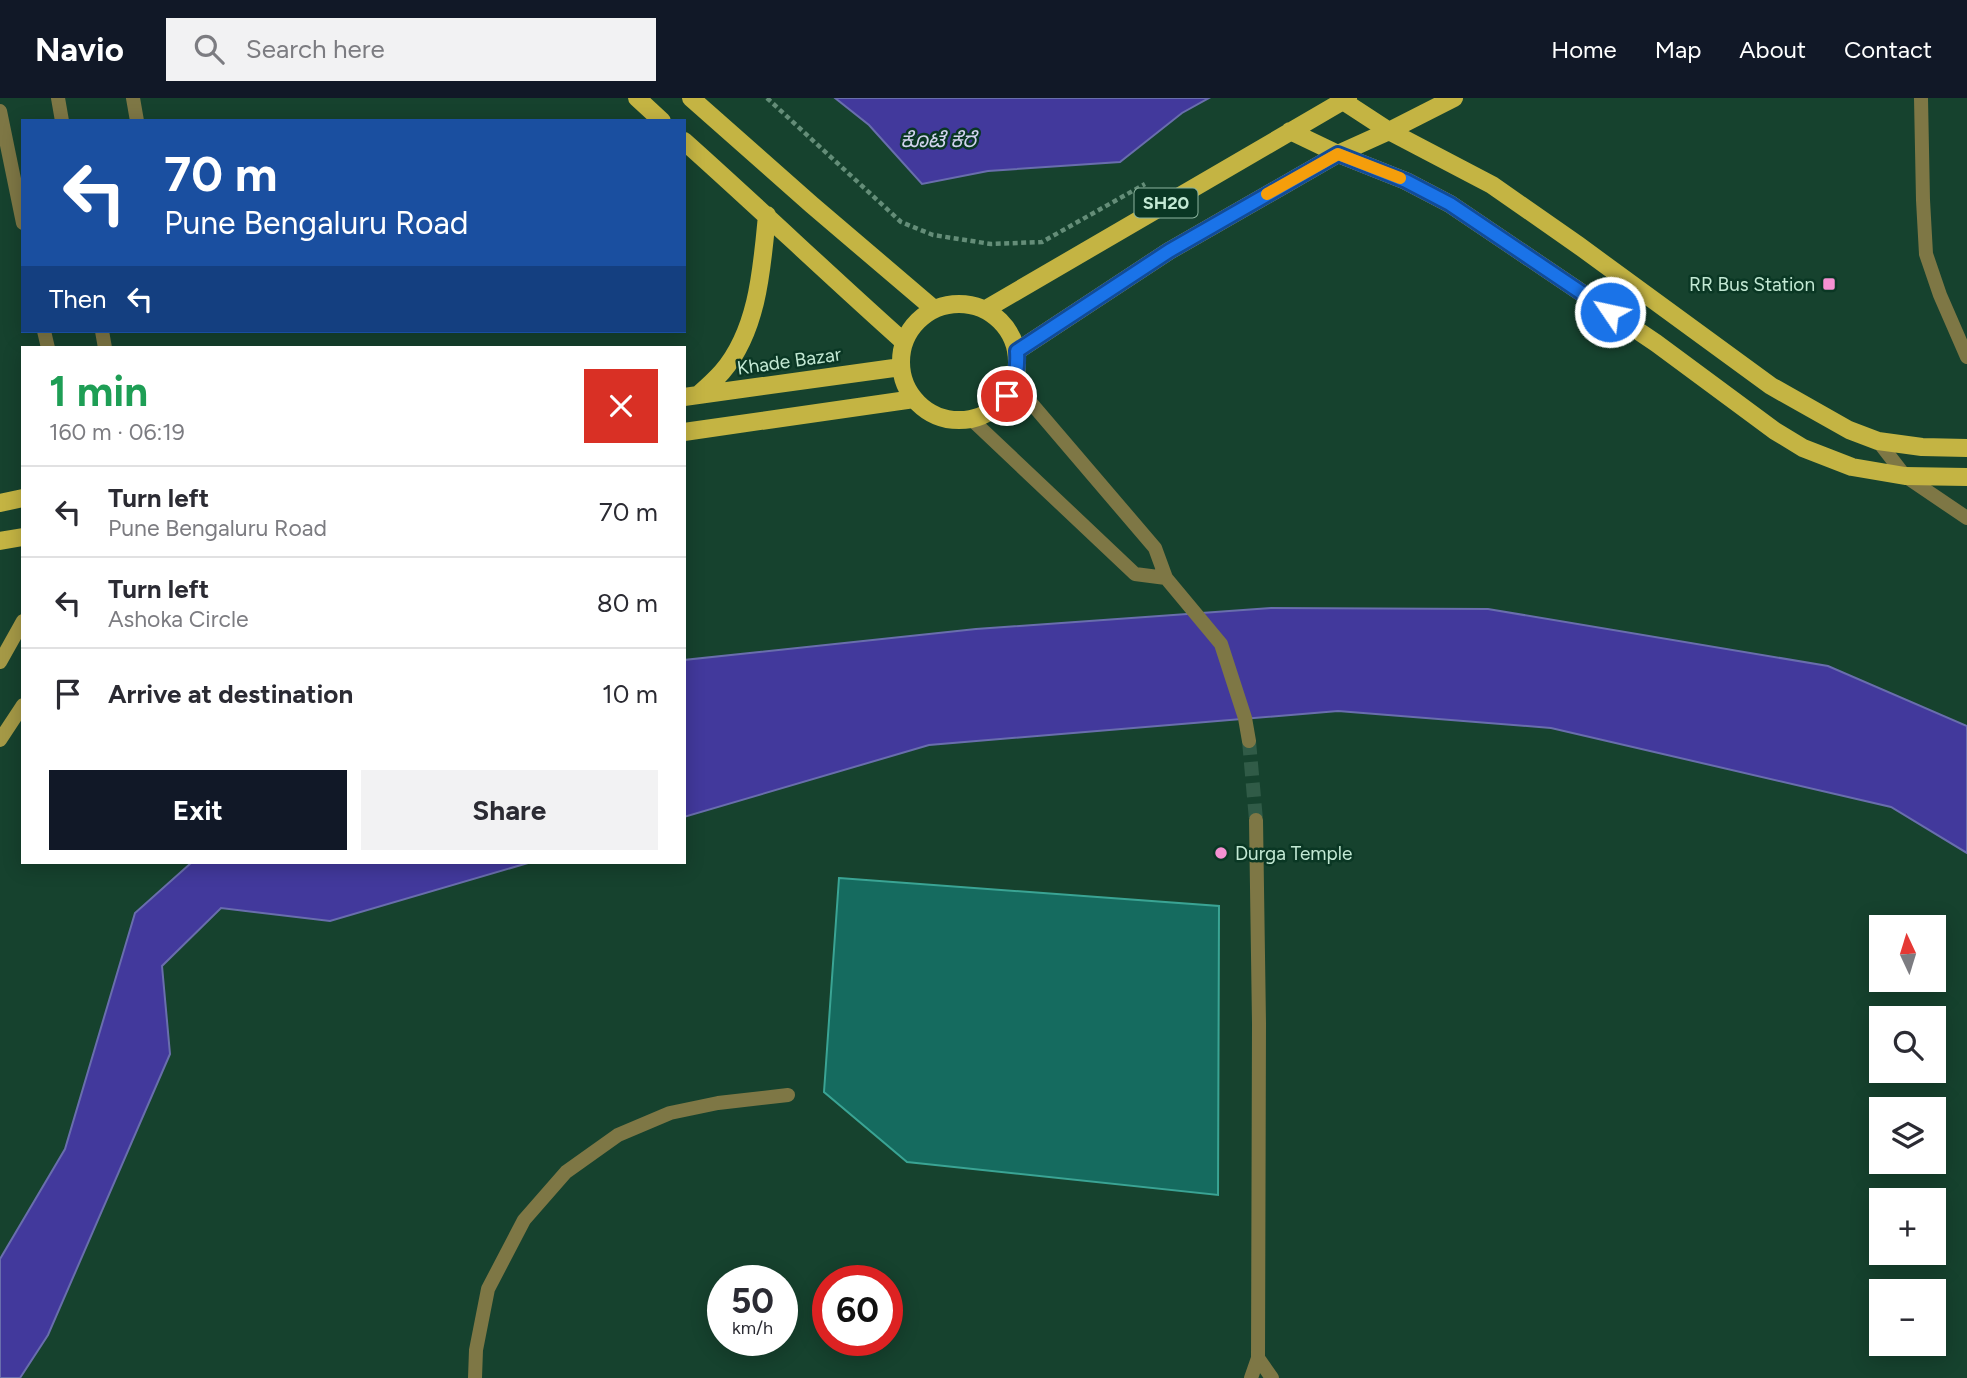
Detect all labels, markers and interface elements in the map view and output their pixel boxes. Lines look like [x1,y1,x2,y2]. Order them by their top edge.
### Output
search box [166,18,656,81]
text: Navio [35,30,124,69]
icon: search [190,30,228,68]
text: Search here [246,33,385,65]
text: Home [1551,35,1617,64]
text: Map [1655,35,1701,64]
text: About [1739,35,1806,64]
text: Contact [1844,35,1932,64]
water label: ಕೊಟೆ ಕೆರೆ [900,127,979,152]
text: 70 m [164,144,277,203]
icon: left [49,147,140,238]
road number: SH20 [1134,188,1198,218]
text: Pune Bengaluru Road [164,204,469,242]
place label: RR Bus Station [1689,273,1815,296]
position arrow [1573,275,1647,349]
marker: RR Bus Station [1821,276,1837,292]
icon: left [121,280,159,318]
text: Then [49,283,107,315]
street label: Khade Bazar [735,342,843,380]
text: 1 min [49,366,148,417]
pin [977,366,1037,426]
button: close [584,369,658,443]
icon: arrive [988,377,1026,415]
text: 160 m · 06:19 [49,418,185,446]
text: Turn left [108,482,209,514]
icon: left [49,493,87,531]
text: 70 m [599,496,658,528]
text: Pune Bengaluru Road [108,514,327,542]
text: Turn left [108,573,209,605]
icon: left [49,584,87,622]
text: 80 m [597,587,658,619]
text: Ashoka Circle [108,605,249,633]
icon: arrive [49,675,87,713]
text: Arrive at destination [108,678,353,710]
text: 10 m [602,678,658,710]
button: Exit [49,770,347,850]
button: Share [361,770,658,850]
place label: Durga Temple [1235,842,1352,865]
marker: Durga Temple [1213,845,1229,861]
north arrow [1869,915,1946,992]
map controls [1869,915,1946,1356]
button: search [1869,1006,1946,1083]
button: layers [1869,1097,1946,1174]
button: + [1869,1188,1946,1265]
speed limit sign: 60 [812,1265,903,1356]
button: − [1869,1279,1946,1356]
text: 50 [731,1280,774,1322]
text: km/h [732,1317,773,1339]

